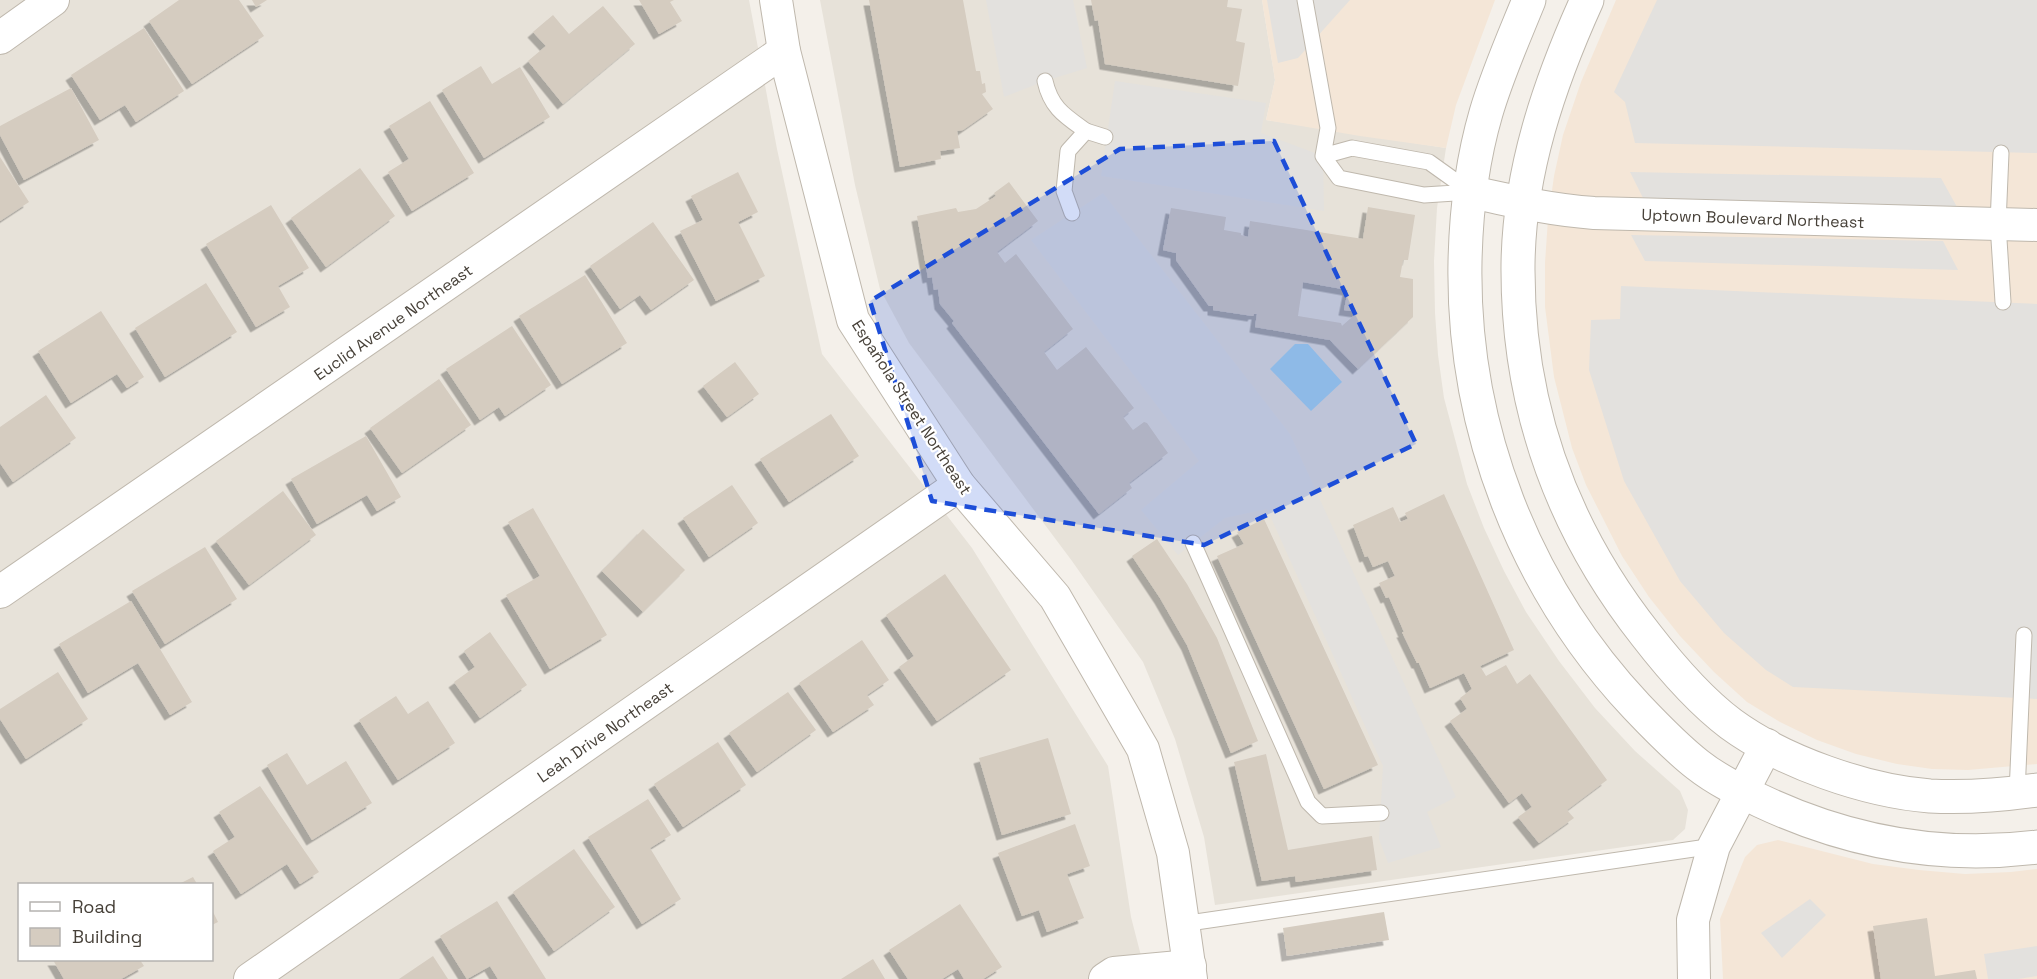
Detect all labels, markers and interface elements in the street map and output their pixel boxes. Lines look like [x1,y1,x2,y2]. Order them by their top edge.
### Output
street label: Uptown Boulevard Northeast [1641,204,1865,233]
street label: Euclid Avenue Northeast [310,260,477,385]
street label: Española Street Northeast [847,316,976,499]
street label: Leah Drive Northeast [533,677,678,787]
legend [18,883,213,961]
text: Road [72,895,116,918]
text: Building [72,925,142,948]

